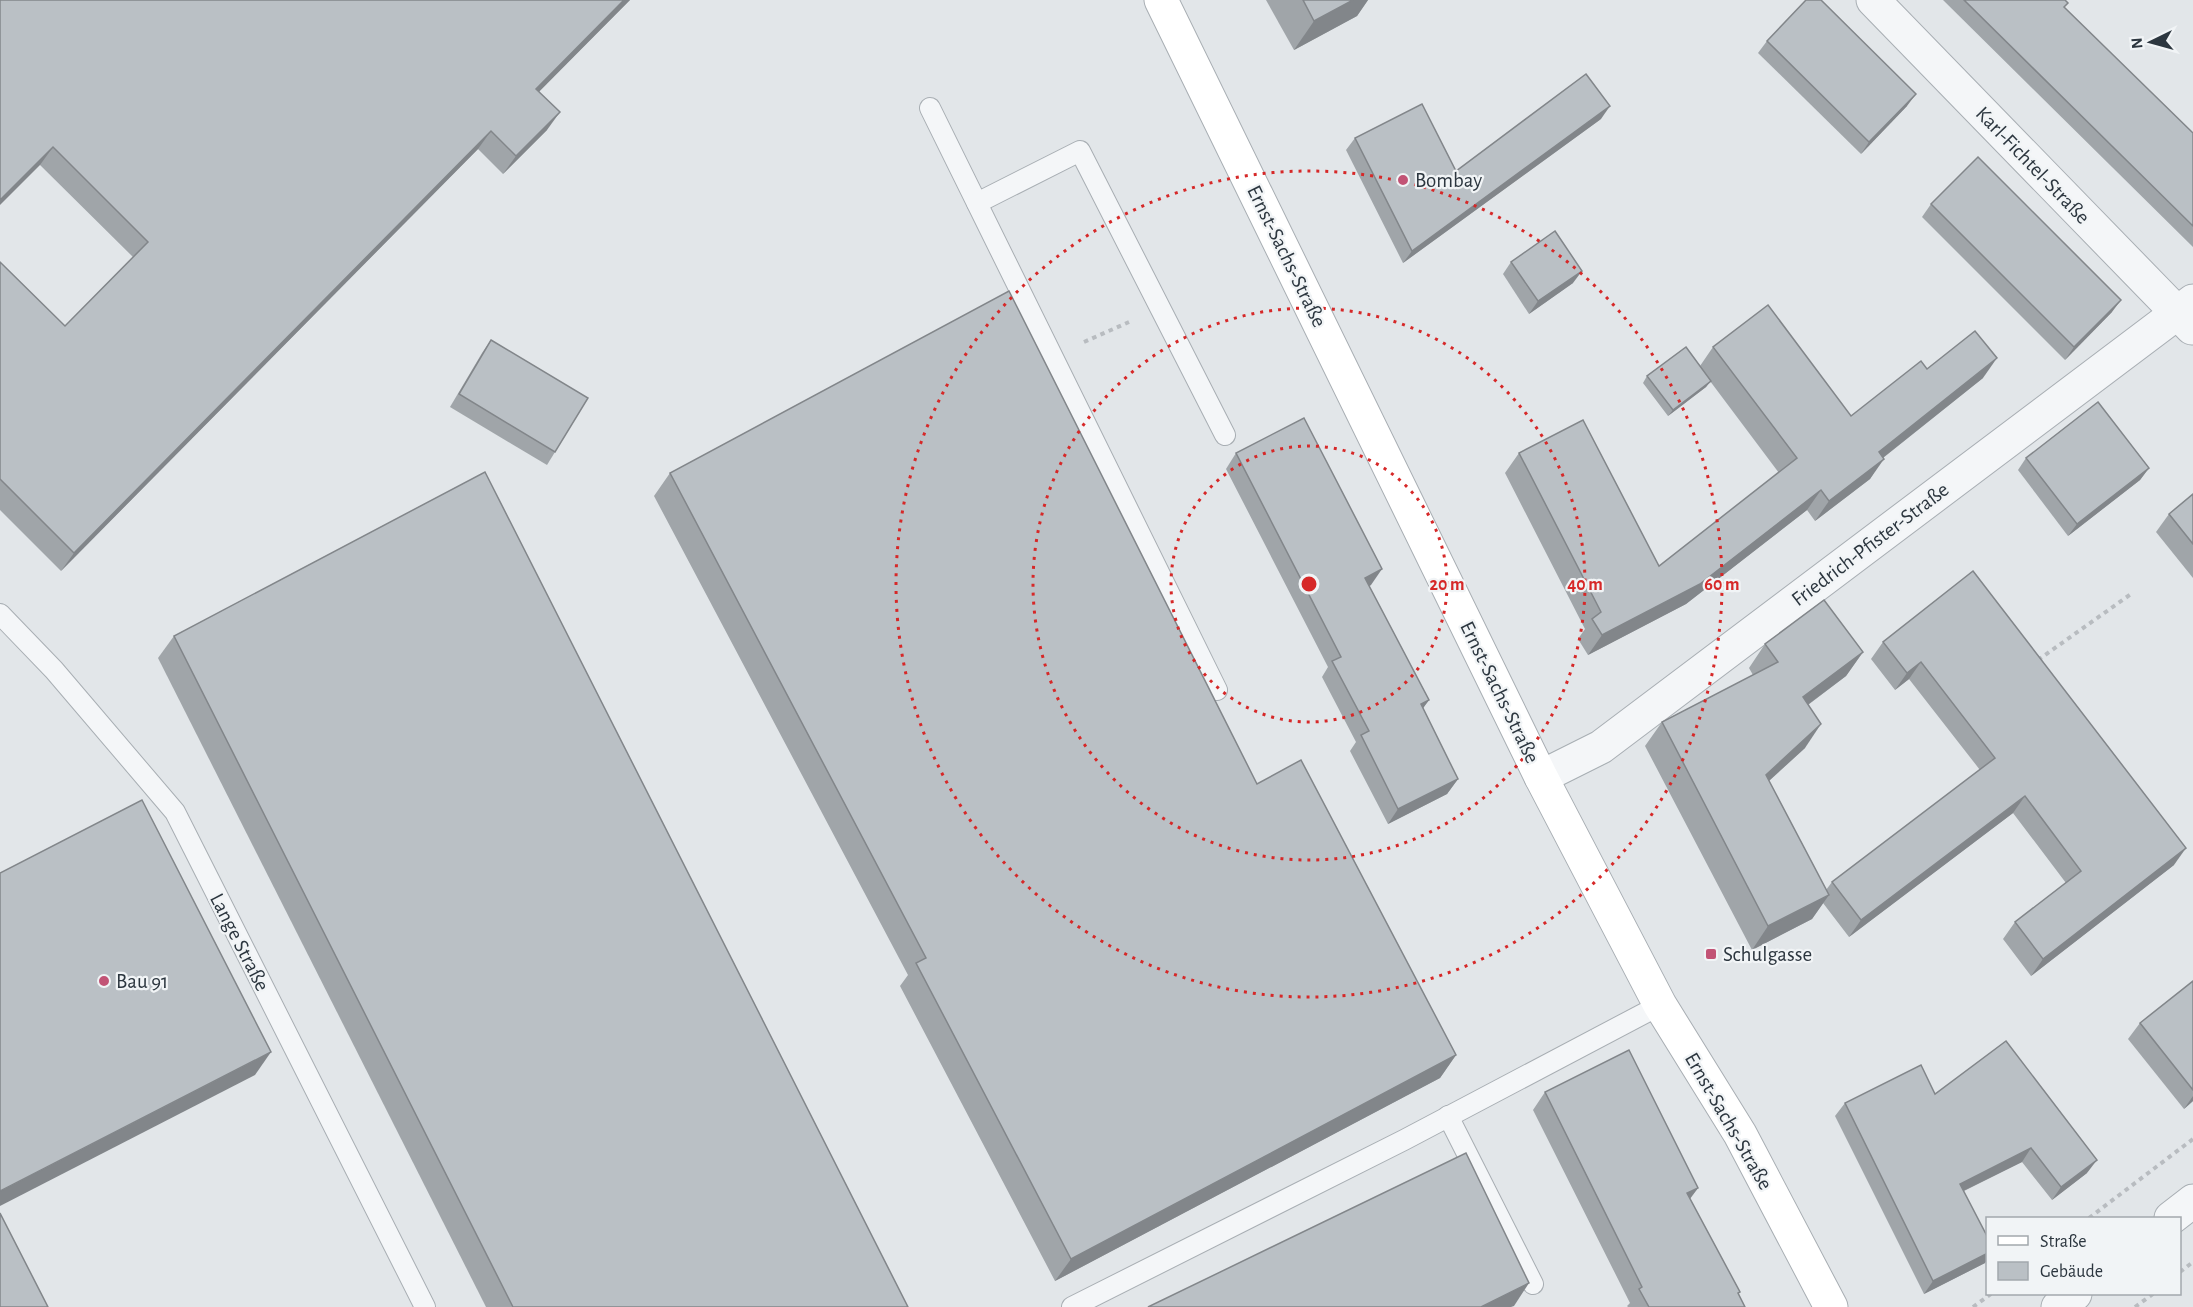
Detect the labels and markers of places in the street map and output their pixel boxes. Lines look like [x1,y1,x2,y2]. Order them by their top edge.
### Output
place label: Bombay [1415,170,1482,191]
marker: Bombay [1396,173,1410,187]
centre of rings [1299,574,1319,594]
place label: Schulgasse [1723,944,1812,965]
marker: Schulgasse [1704,947,1718,961]
place label: Bau 91 [116,971,168,992]
marker: Bau 91 [97,974,111,988]

